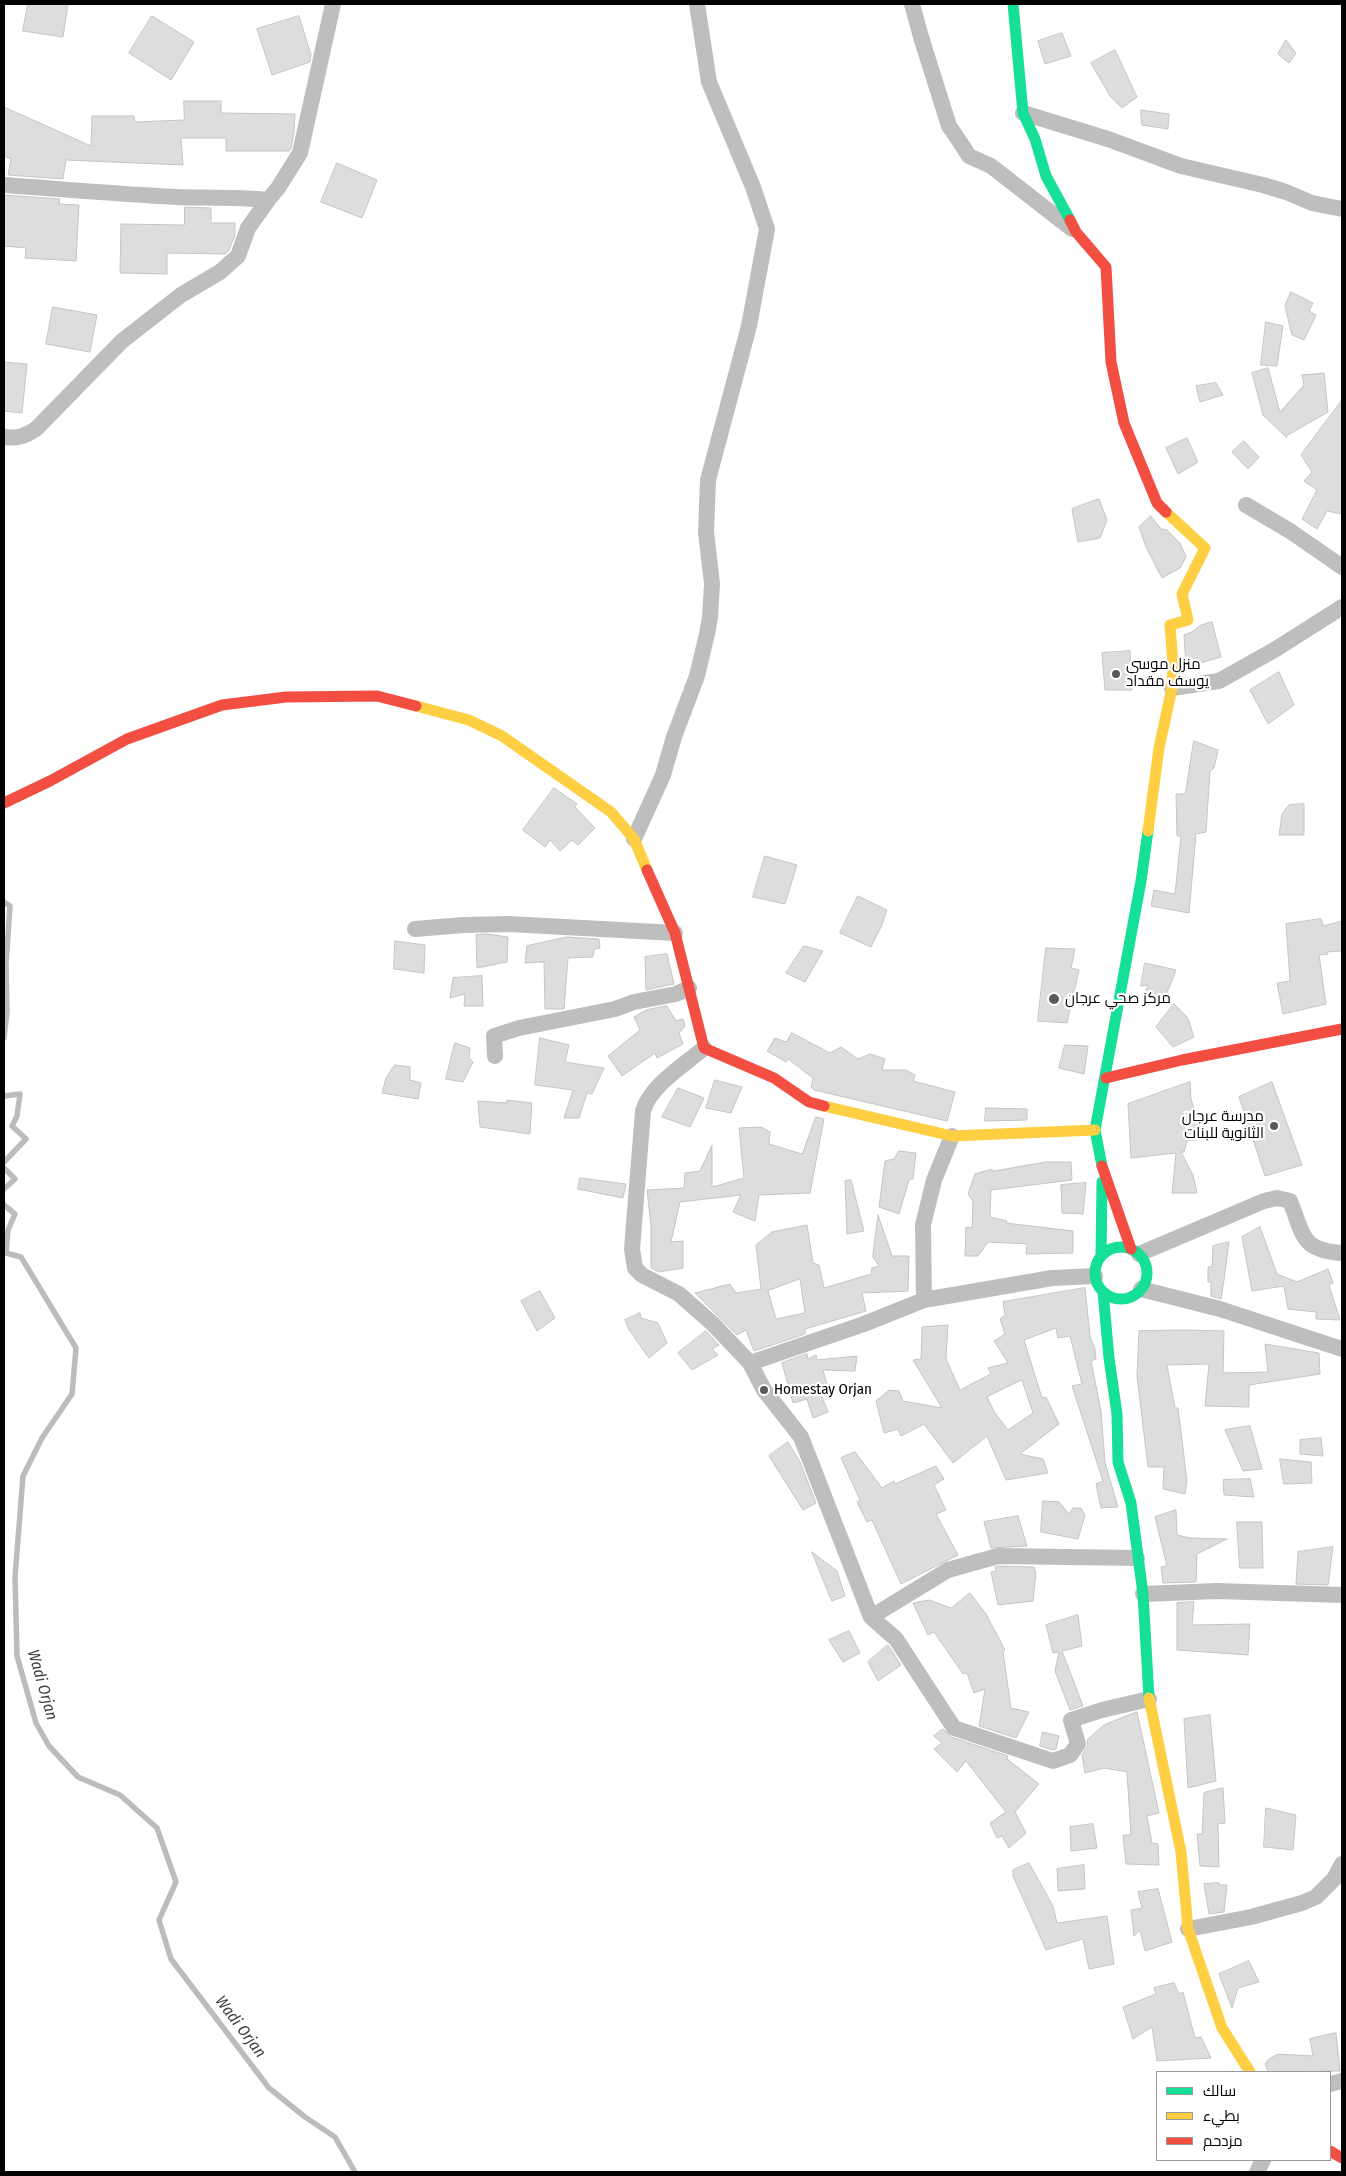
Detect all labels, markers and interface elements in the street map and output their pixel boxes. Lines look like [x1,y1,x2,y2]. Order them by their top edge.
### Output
place label: منزل موسى يوسف مقداد [1126,656,1209,691]
marker: منزل موسى يوسف مقداد [1110,668,1122,680]
place label: مركز صحي عرجان [1065,990,1171,1008]
marker: مركز صحي عرجان [1047,992,1061,1006]
place label: مدرسة عرجان الثانوية للبنات [1182,1108,1264,1143]
marker: مدرسة عرجان الثانوية للبنات [1268,1120,1280,1132]
place label: Homestay Orjan [774,1381,872,1399]
marker: Homestay Orjan [758,1384,770,1396]
water label: Wadi Orjan [23,1648,61,1722]
water label: Wadi Orjan [211,1992,269,2062]
legend [1156,2071,1331,2161]
text: سالك [1203,2082,1236,2100]
text: بطيء [1203,2107,1240,2125]
text: مزدحم [1203,2132,1243,2150]

